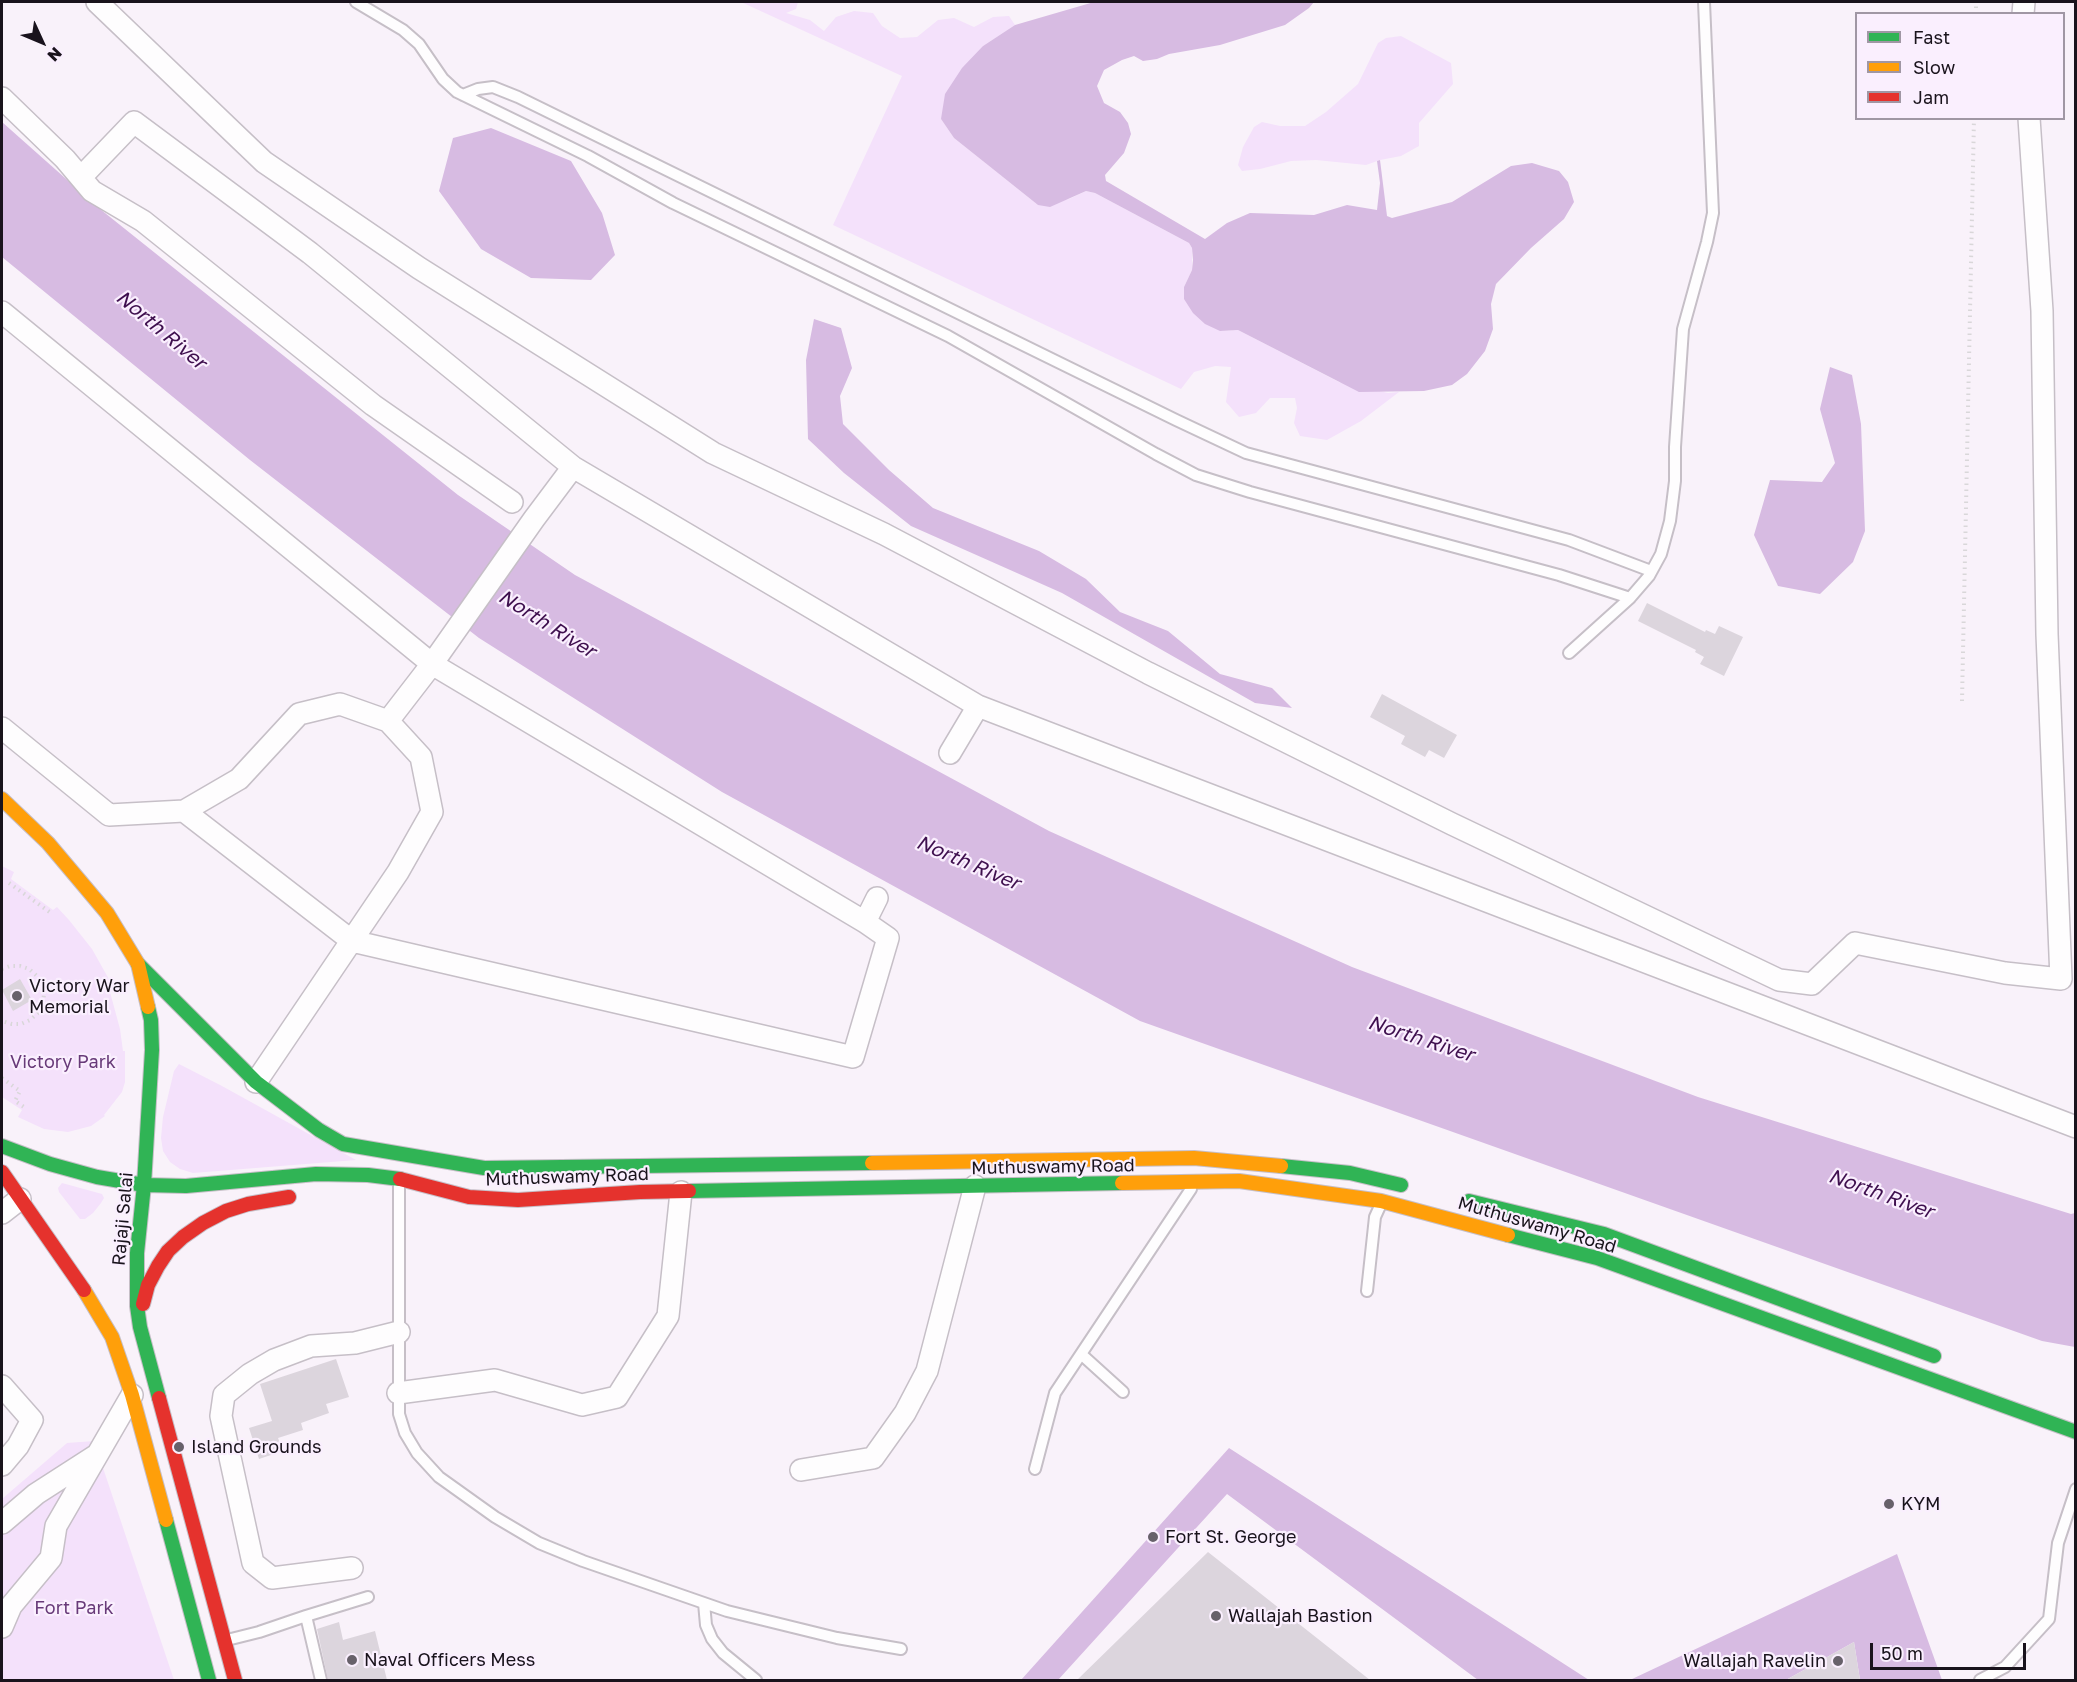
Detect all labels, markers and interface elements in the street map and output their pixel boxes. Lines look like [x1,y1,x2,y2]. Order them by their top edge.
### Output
north arrow [12,12,72,72]
legend [1855,12,2065,120]
text: Fast [1913,26,1950,48]
text: N [44,43,66,66]
text: Slow [1913,56,1955,78]
text: Jam [1913,86,1949,108]
water label: North River [111,285,211,375]
water label: North River [494,585,600,663]
water label: North River [913,830,1023,896]
place label: Victory War Memorial [29,975,130,1018]
marker: Victory War Memorial [10,989,24,1003]
water label: North River [1365,1011,1477,1067]
park label: Victory Park [10,1051,116,1073]
street label: Muthuswamy Road [971,1155,1135,1179]
street label: Muthuswamy Road [485,1163,649,1191]
water label: North River [1825,1164,1937,1224]
street label: Rajaji Salai [108,1171,138,1267]
street label: Muthuswamy Road [1455,1192,1619,1258]
place label: Island Grounds [191,1436,322,1458]
marker: Island Grounds [172,1440,186,1454]
place label: KYM [1901,1493,1941,1515]
marker: KYM [1882,1497,1896,1511]
place label: Fort St. George [1165,1526,1296,1548]
marker: Fort St. George [1146,1530,1160,1544]
park label: Fort Park [34,1597,114,1619]
place label: Wallajah Bastion [1228,1605,1373,1627]
marker: Wallajah Bastion [1209,1609,1223,1623]
scale bar [1873,1631,2029,1669]
text: 50 m [1881,1642,1923,1664]
place label: Naval Officers Mess [364,1649,535,1671]
place label: Wallajah Ravelin [1683,1650,1826,1672]
marker: Naval Officers Mess [345,1653,359,1667]
marker: Wallajah Ravelin [1831,1654,1845,1668]

